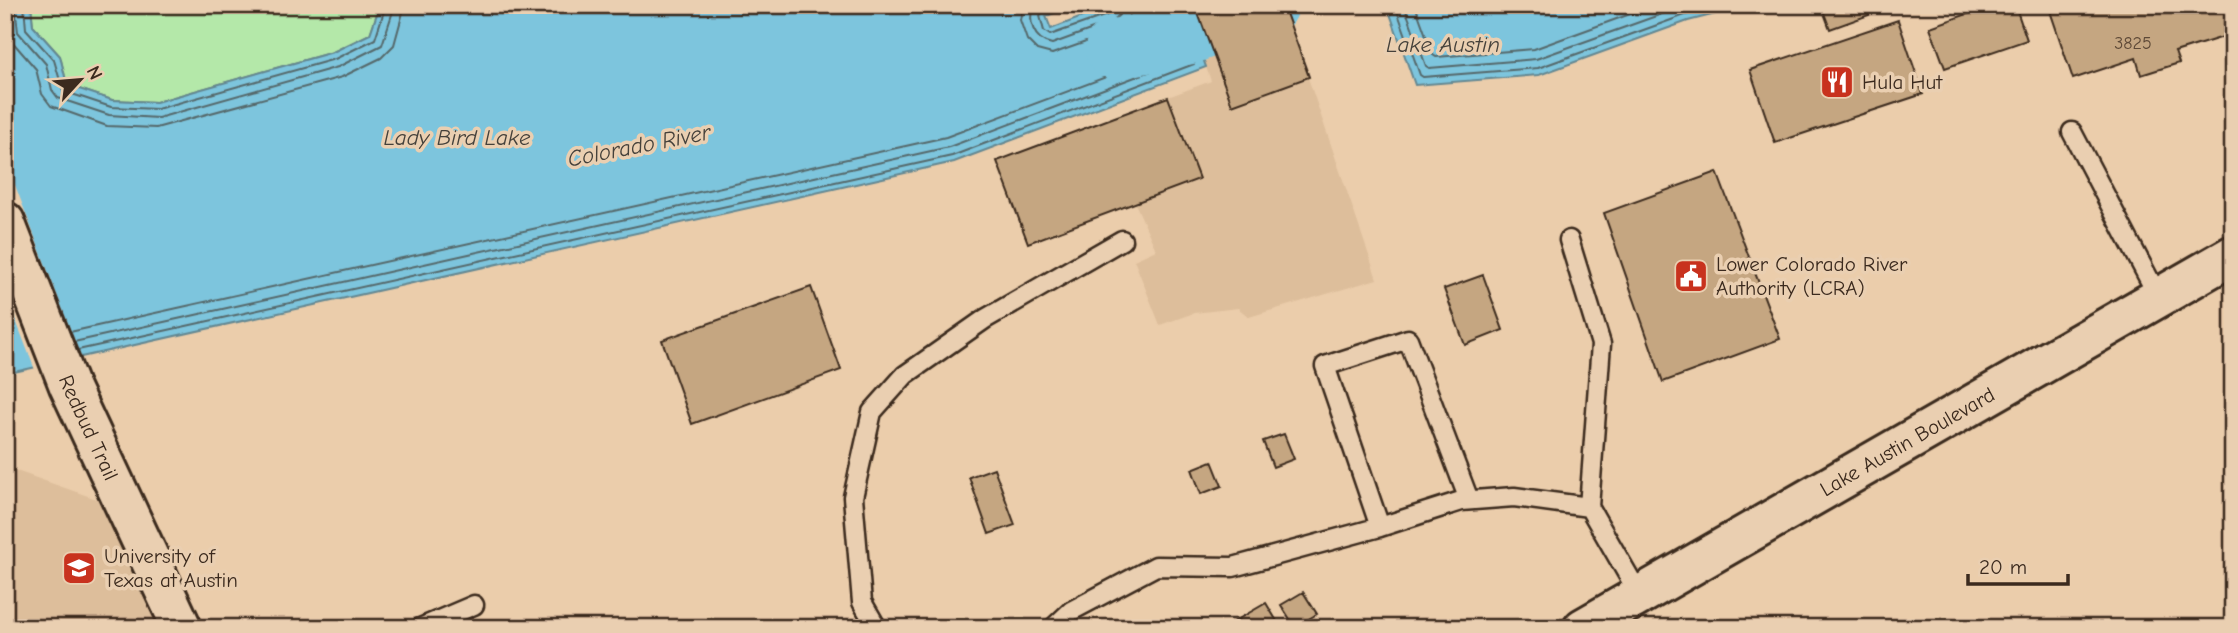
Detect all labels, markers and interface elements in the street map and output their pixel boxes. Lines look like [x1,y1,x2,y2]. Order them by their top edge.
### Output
water label: Lake Austin [1386,31,1500,58]
house number: 3825 [2114,33,2152,54]
north arrow [46,46,116,116]
text: N [82,63,107,83]
restaurant icon: Hula Hut [1818,63,1856,101]
place label: Hula Hut [1862,70,1943,94]
water label: Colorado River [565,118,714,173]
water label: Lady Bird Lake [384,124,531,151]
place label: Lower Colorado River Authority (LCRA) [1716,252,1908,300]
public building icon: Lower Colorado River Authority (LCRA) [1672,257,1710,295]
street label: Redbud Trail [54,372,123,484]
street label: Lake Austin Boulevard [1816,382,1999,501]
scale bar [1968,542,2068,586]
place label: University of Texas at Austin [104,544,238,592]
school or university icon: University of Texas at Austin [60,549,98,587]
text: 20 m [1979,555,2027,579]

